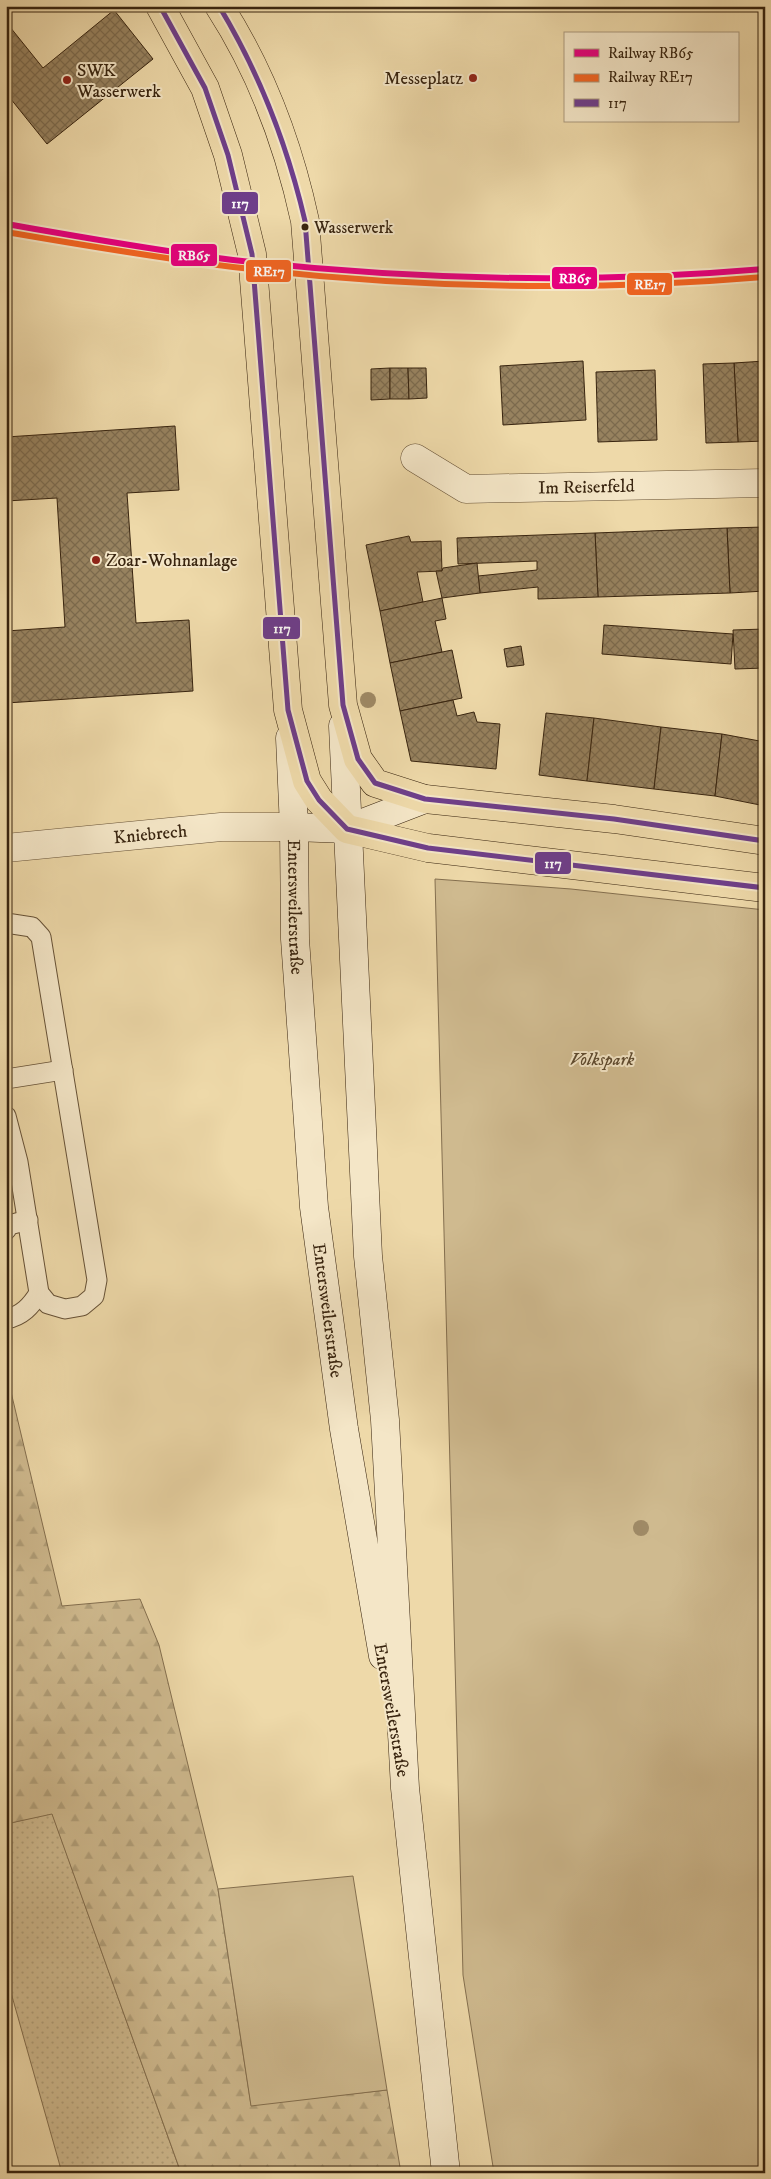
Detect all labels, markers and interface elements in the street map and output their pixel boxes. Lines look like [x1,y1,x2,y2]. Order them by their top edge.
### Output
legend [564,32,738,122]
text: Railway RB65 [608,44,694,63]
place label: SWK Wasserwerk [76,60,161,103]
place label: Messeplatz [384,68,463,90]
text: Railway RE17 [608,68,693,87]
marker: Messeplatz [467,72,479,84]
marker: SWK Wasserwerk [61,74,73,86]
text: 117 [608,94,627,113]
line badge: 117 [221,191,259,215]
text: 117 [231,195,249,213]
place label: Wasserwerk [313,217,394,239]
marker: Wasserwerk [300,222,310,232]
line badge: RB65 [170,243,218,267]
text: RB65 [178,247,210,265]
line badge: RE17 [245,259,292,283]
text: RE17 [253,263,285,281]
line badge: RB65 [551,266,598,290]
text: RB65 [559,270,591,288]
line badge: RE17 [626,272,673,296]
text: RE17 [634,276,666,294]
street label: Im Reiserfeld [538,476,635,500]
place label: Zoar-Wohnanlage [106,550,237,572]
marker: Zoar-Wohnanlage [90,554,102,566]
line badge: 117 [262,616,301,640]
text: 117 [273,620,291,638]
street label: Kniebrech [113,820,189,849]
street label: Entersweilerstraße [282,839,307,975]
line badge: 117 [534,851,572,875]
text: 117 [544,855,562,873]
park label: Volkspark [570,1049,635,1071]
street label: Entersweilerstraße [307,1242,347,1379]
street label: Entersweilerstraße [368,1642,414,1779]

